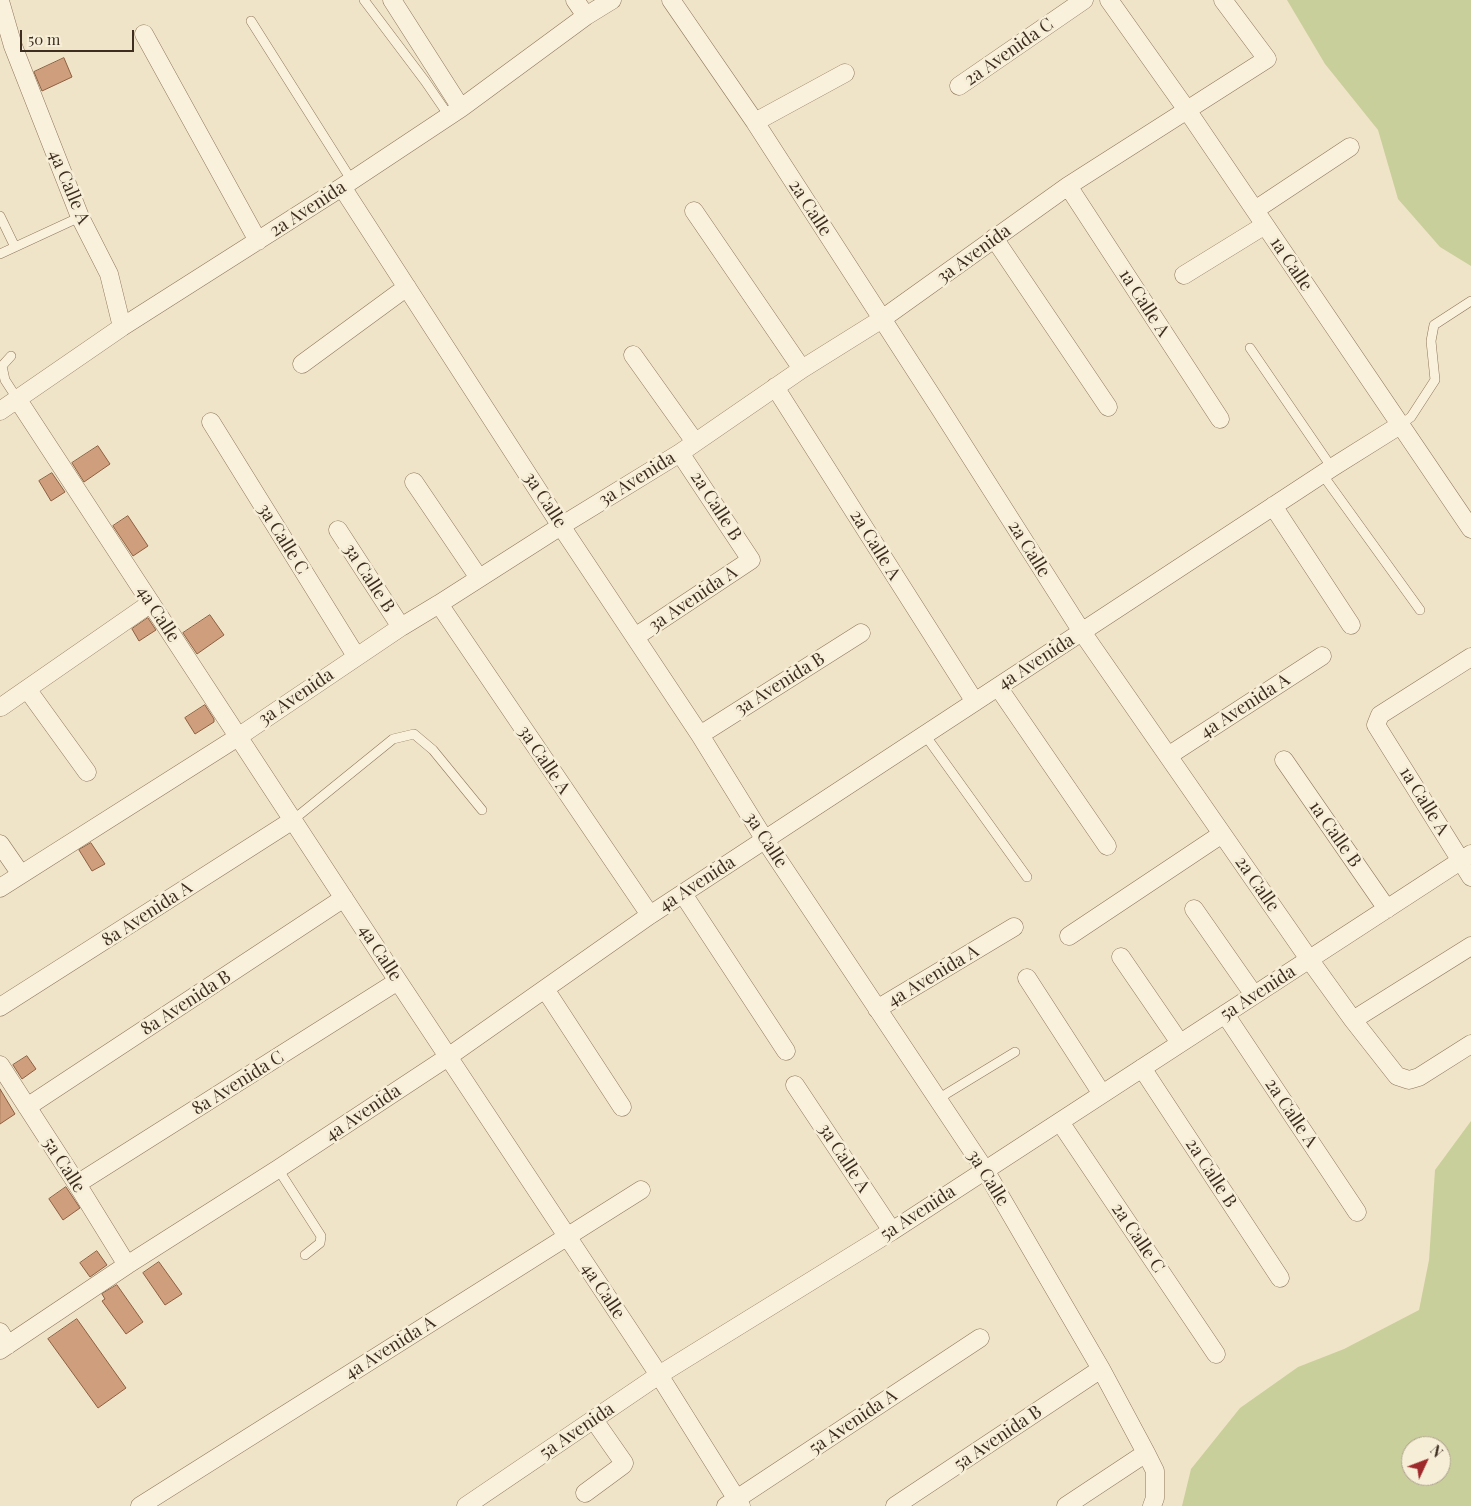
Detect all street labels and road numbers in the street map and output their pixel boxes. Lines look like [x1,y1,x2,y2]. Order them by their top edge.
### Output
street label: 2a Avenida C [960,13,1058,91]
street label: 4a Calle A [44,147,94,227]
street label: 2a Avenida [266,176,350,242]
street label: 2a Calle [784,176,836,240]
street label: 3a Avenida [933,220,1015,288]
street label: 1a Calle [1265,233,1317,295]
street label: 1a Calle A [1114,265,1174,341]
street label: 3a Avenida [595,447,679,511]
street label: 2a Calle B [686,467,746,545]
street label: 3a Calle [519,468,571,532]
street label: 3a Calle C [253,500,313,578]
street label: 2a Calle A [845,506,905,584]
street label: 2a Calle [1003,517,1055,581]
street label: 3a Calle B [339,539,399,617]
street label: 3a Avenida A [645,562,741,636]
street label: 4a Calle [132,582,184,646]
street label: 4a Avenida [994,629,1078,695]
street label: 3a Avenida B [731,648,829,720]
street label: 3a Avenida [254,664,338,730]
street label: 4a Avenida A [1196,669,1294,743]
street label: 3a Calle A [513,722,575,798]
street label: 1a Calle A [1395,763,1453,839]
street label: 1a Calle B [1304,797,1366,871]
street label: 3a Calle [740,808,792,872]
street label: 4a Avenida [655,851,739,917]
street label: 2a Calle [1230,852,1284,916]
street label: 8a Avenida A [98,877,196,951]
street label: 4a Calle [354,921,406,985]
street label: 4a Avenida A [883,940,983,1012]
street label: 5a Avenida [1216,961,1300,1025]
street label: 8a Avenida B [137,966,235,1040]
street label: 8a Avenida C [188,1046,288,1120]
street label: 2a Calle A [1260,1074,1322,1152]
street label: 4a Avenida [321,1080,405,1146]
street label: 3a Calle A [814,1119,874,1197]
street label: 5a Calle [38,1133,90,1197]
street label: 2a Calle B [1181,1134,1241,1212]
street label: 3a Calle [962,1146,1014,1210]
street label: 5a Avenida [876,1181,960,1245]
street label: 2a Calle C [1107,1199,1169,1277]
street label: 4a Calle [576,1259,630,1323]
street label: 4a Avenida A [341,1312,439,1384]
street label: 5a Avenida A [805,1385,901,1459]
street label: 5a Avenida [536,1398,618,1464]
street label: 5a Avenida B [950,1401,1046,1475]

